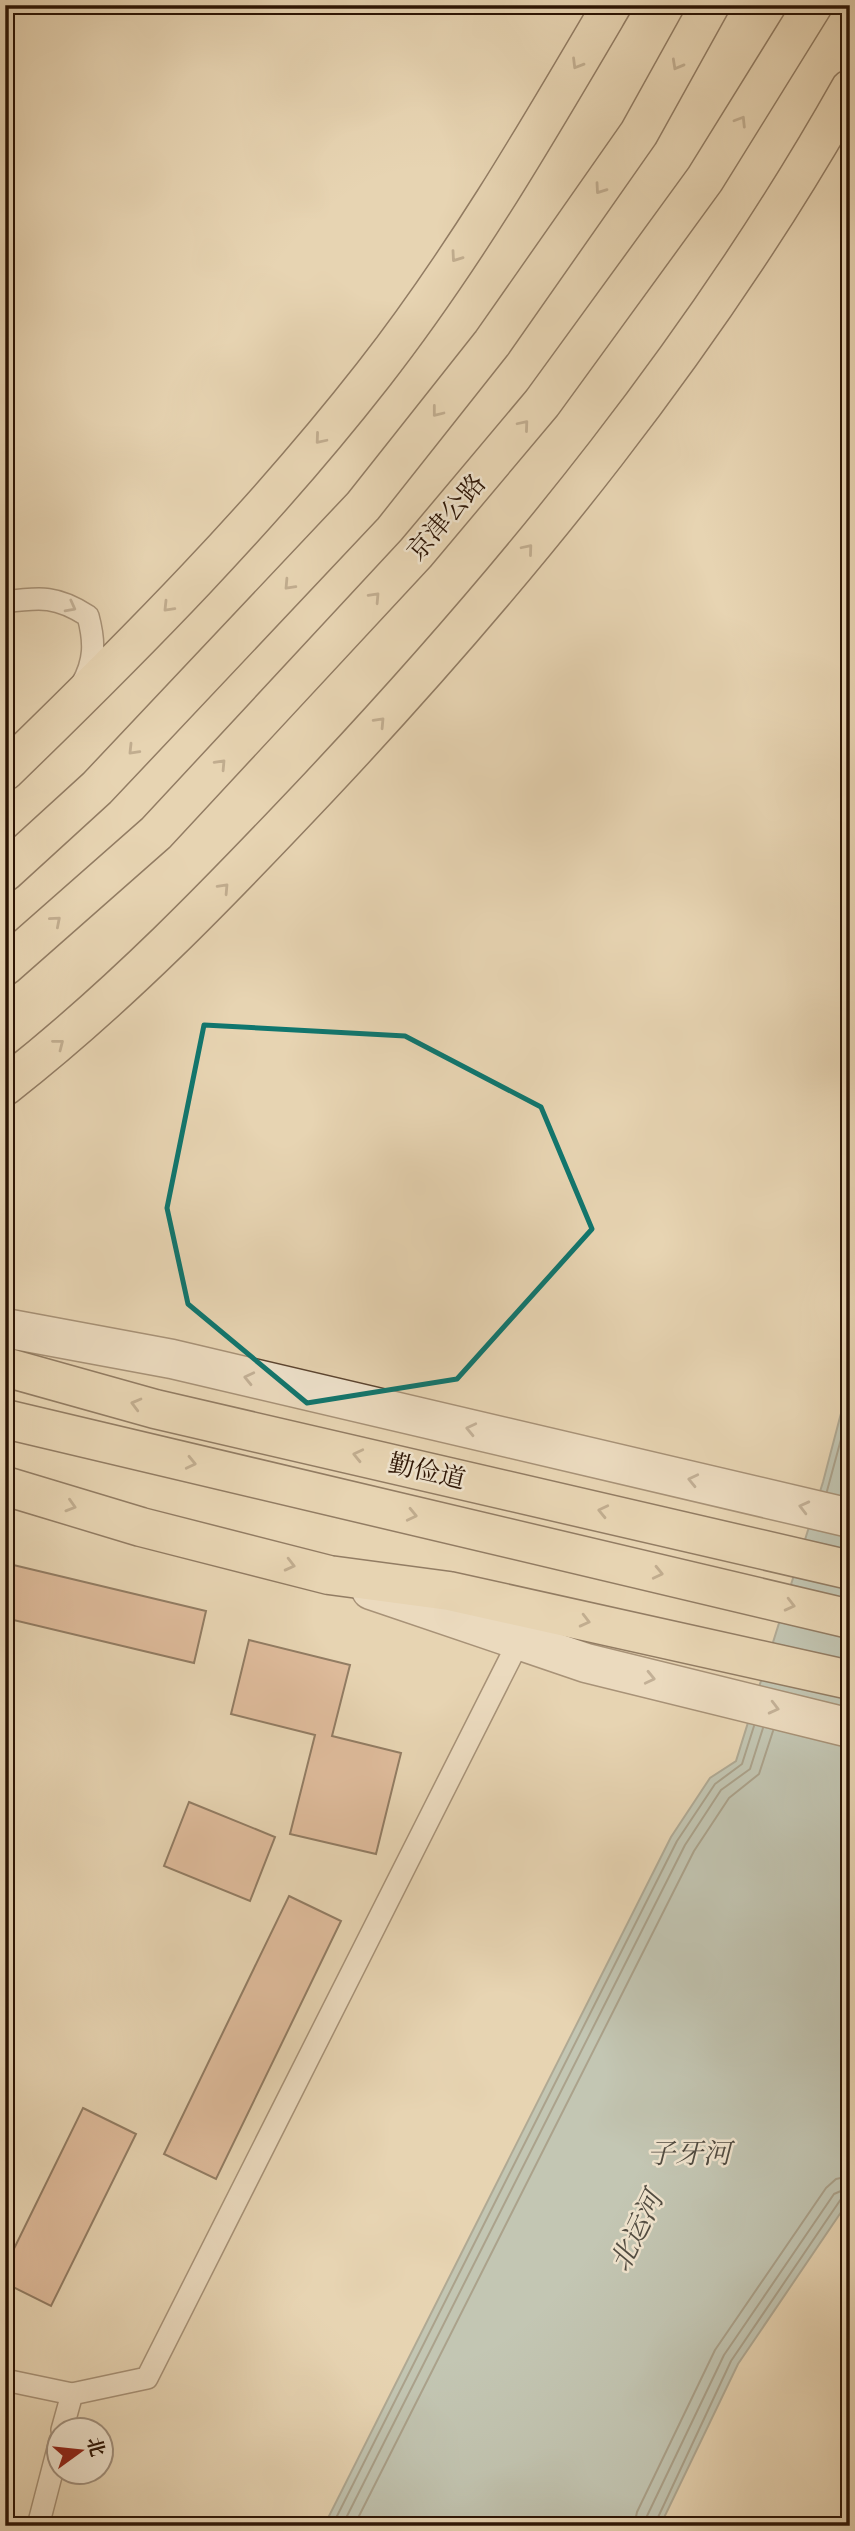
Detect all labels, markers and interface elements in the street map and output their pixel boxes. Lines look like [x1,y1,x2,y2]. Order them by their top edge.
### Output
one-way arrow [572,56,585,69]
one-way arrow [672,57,685,70]
one-way arrow [733,116,746,129]
one-way arrow [596,181,608,194]
one-way arrow [452,249,464,262]
one-way arrow [433,405,446,417]
one-way arrow [516,420,528,433]
one-way arrow [316,430,328,443]
street label: 京津公路 [401,468,494,568]
one-way arrow [520,545,532,558]
one-way arrow [285,577,298,590]
one-way arrow [367,592,380,605]
one-way arrow [64,599,77,612]
one-way arrow [163,599,176,612]
one-way arrow [372,717,384,730]
one-way arrow [129,742,142,755]
one-way arrow [212,759,225,772]
one-way arrow [216,883,228,896]
one-way arrow [48,917,61,929]
one-way arrow [51,1040,64,1052]
one-way arrow [244,1371,256,1386]
one-way arrow [130,1398,142,1412]
one-way arrow [465,1423,477,1437]
street label: 勤俭道 [385,1448,468,1497]
one-way arrow [352,1449,364,1464]
one-way arrow [185,1455,197,1469]
one-way arrow [687,1474,699,1488]
one-way arrow [64,1497,76,1512]
one-way arrow [799,1501,811,1515]
one-way arrow [597,1505,609,1520]
one-way arrow [406,1507,418,1521]
one-way arrow [284,1557,296,1572]
one-way arrow [652,1565,664,1579]
one-way arrow [784,1597,796,1611]
one-way arrow [579,1613,591,1627]
one-way arrow [644,1670,656,1684]
one-way arrow [768,1700,780,1715]
water label: 子牙河 [647,2138,736,2173]
water label: 北运河 [604,2182,675,2278]
north arrow [46,2416,116,2486]
text: 北 [80,2435,109,2459]

